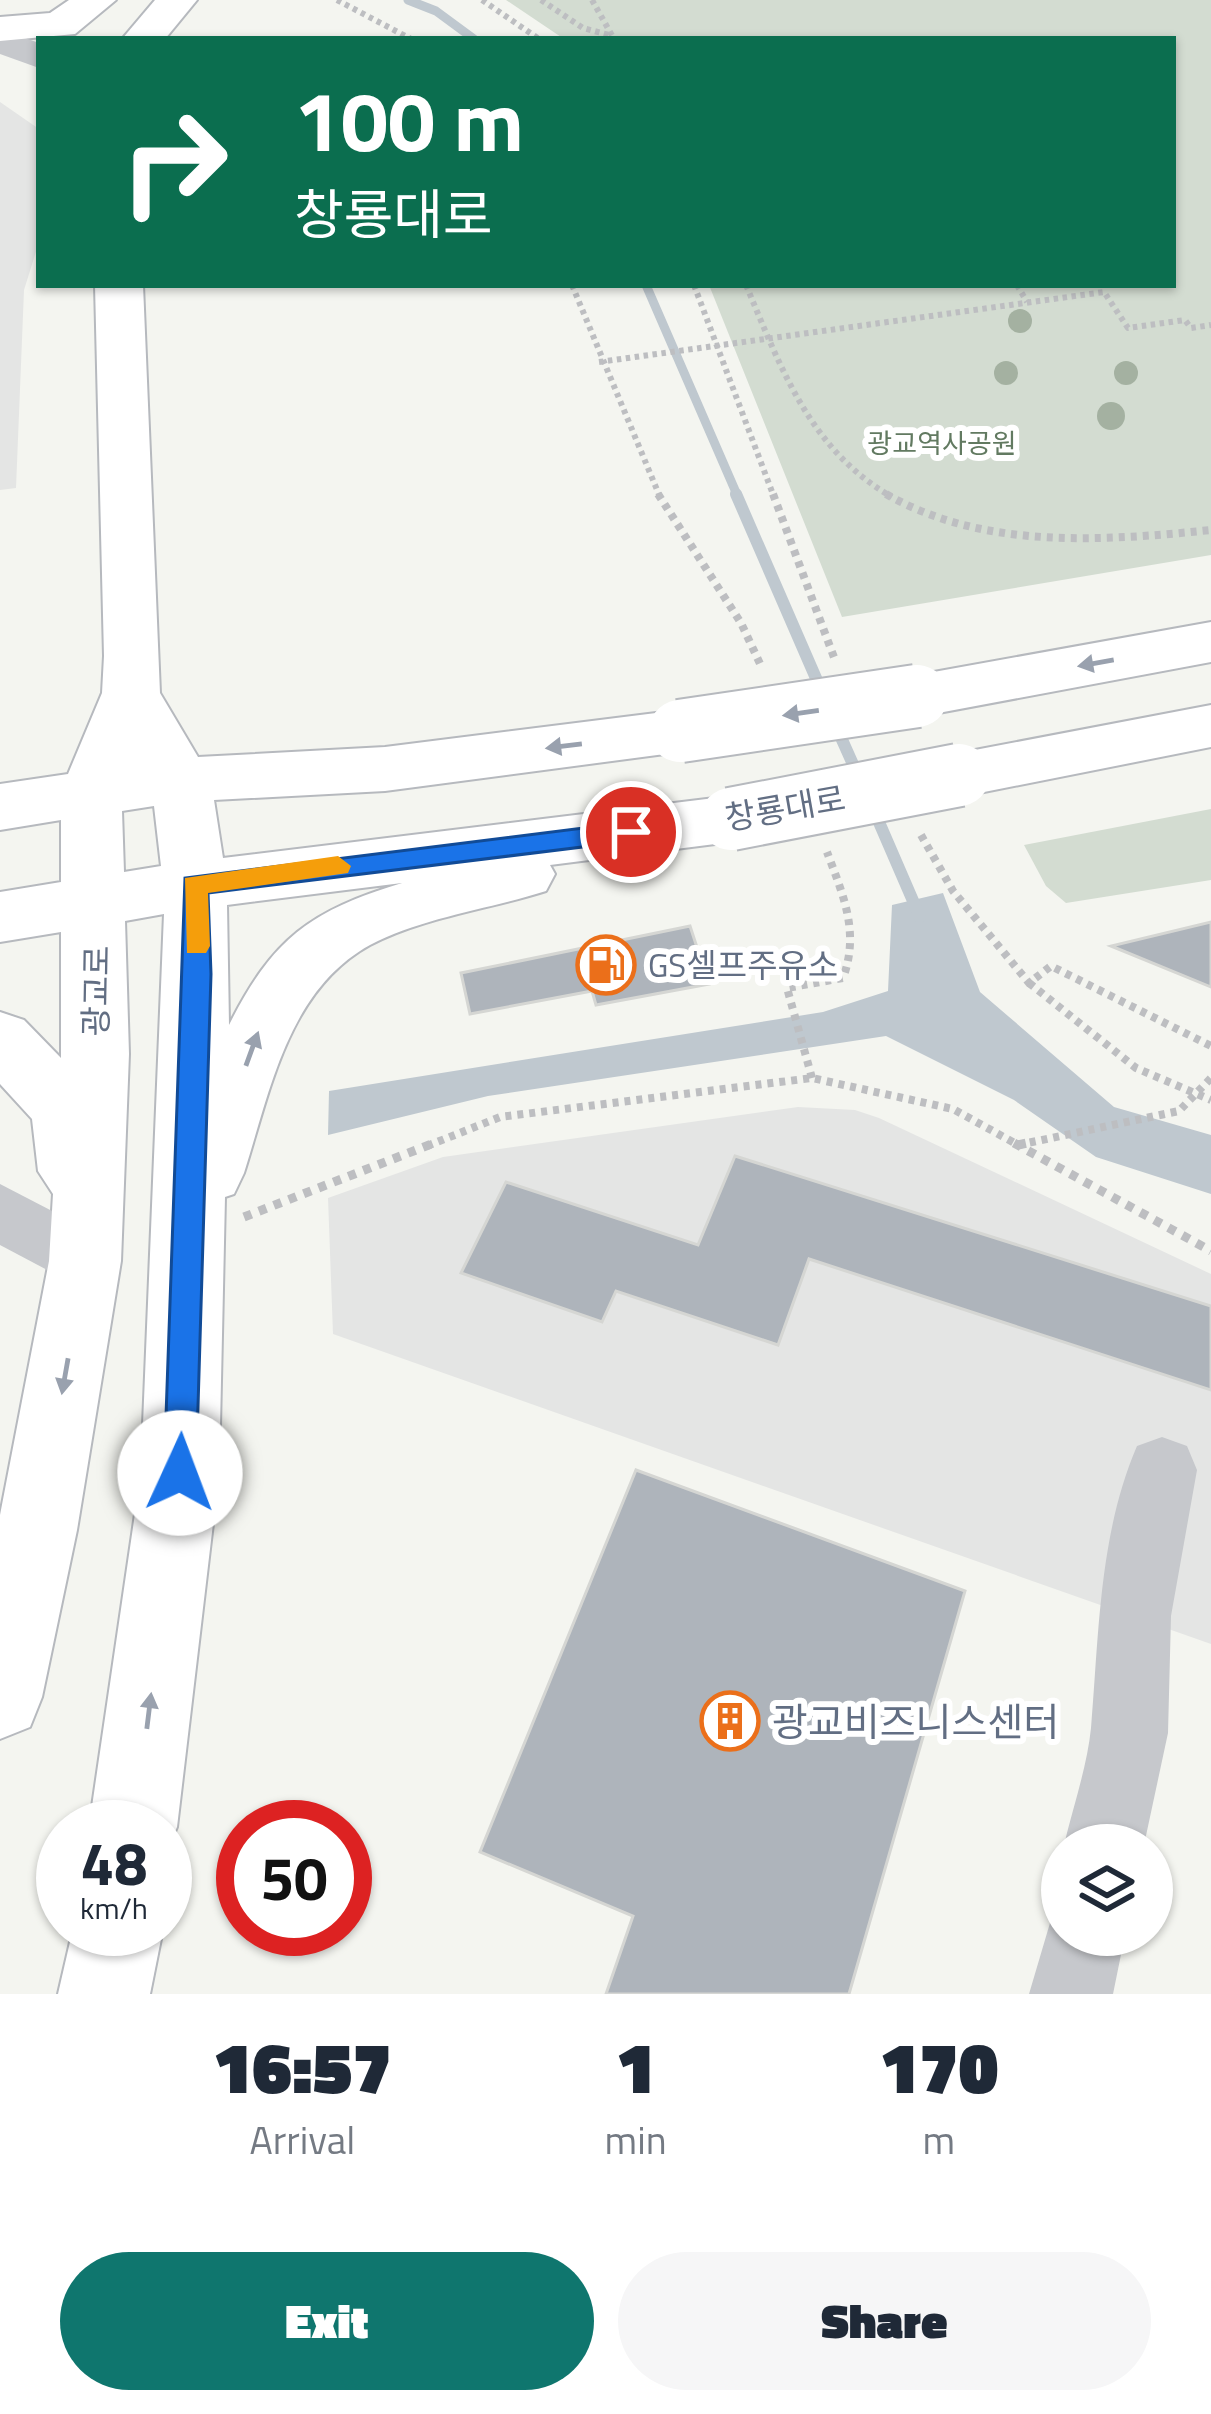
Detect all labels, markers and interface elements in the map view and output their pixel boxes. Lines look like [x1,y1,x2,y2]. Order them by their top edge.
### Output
text: 100 m [294,56,524,184]
icon: right [96,84,252,240]
text: 창룡대로 [294,173,493,255]
park label: 광교역사공원 [867,422,1017,463]
one-way arrow [1077,654,1114,673]
one-way arrow [782,704,819,723]
one-way arrow [545,736,582,755]
street label: 창룡대로 [721,773,849,843]
pin [580,781,682,883]
icon: arrive [598,799,664,865]
fuel station icon: GS셀프주유소 [575,934,637,996]
place label: GS셀프주유소 [648,940,838,990]
street label: 광교로 [70,945,122,1037]
one-way arrow [244,1031,263,1067]
one-way arrow [55,1358,74,1395]
position arrow [117,1410,243,1536]
building icon: 광교비즈니스센터 [699,1690,761,1752]
one-way arrow [139,1692,158,1729]
place label: 광교비즈니스센터 [772,1692,1059,1751]
speed limit sign: 50 [216,1800,372,1956]
text: 48 [80,1817,148,1908]
map controls [1041,1824,1173,1956]
button: layers [1041,1824,1173,1956]
text: km/h [80,1885,148,1931]
text: 16:57 [213,2011,392,2121]
text: 1 [616,2011,655,2121]
text: 170 [879,2011,998,2121]
text: Arrival [249,2110,355,2169]
text: min [605,2110,667,2169]
text: m [923,2110,955,2169]
button: Exit [60,2252,594,2390]
button: Share [618,2252,1151,2390]

